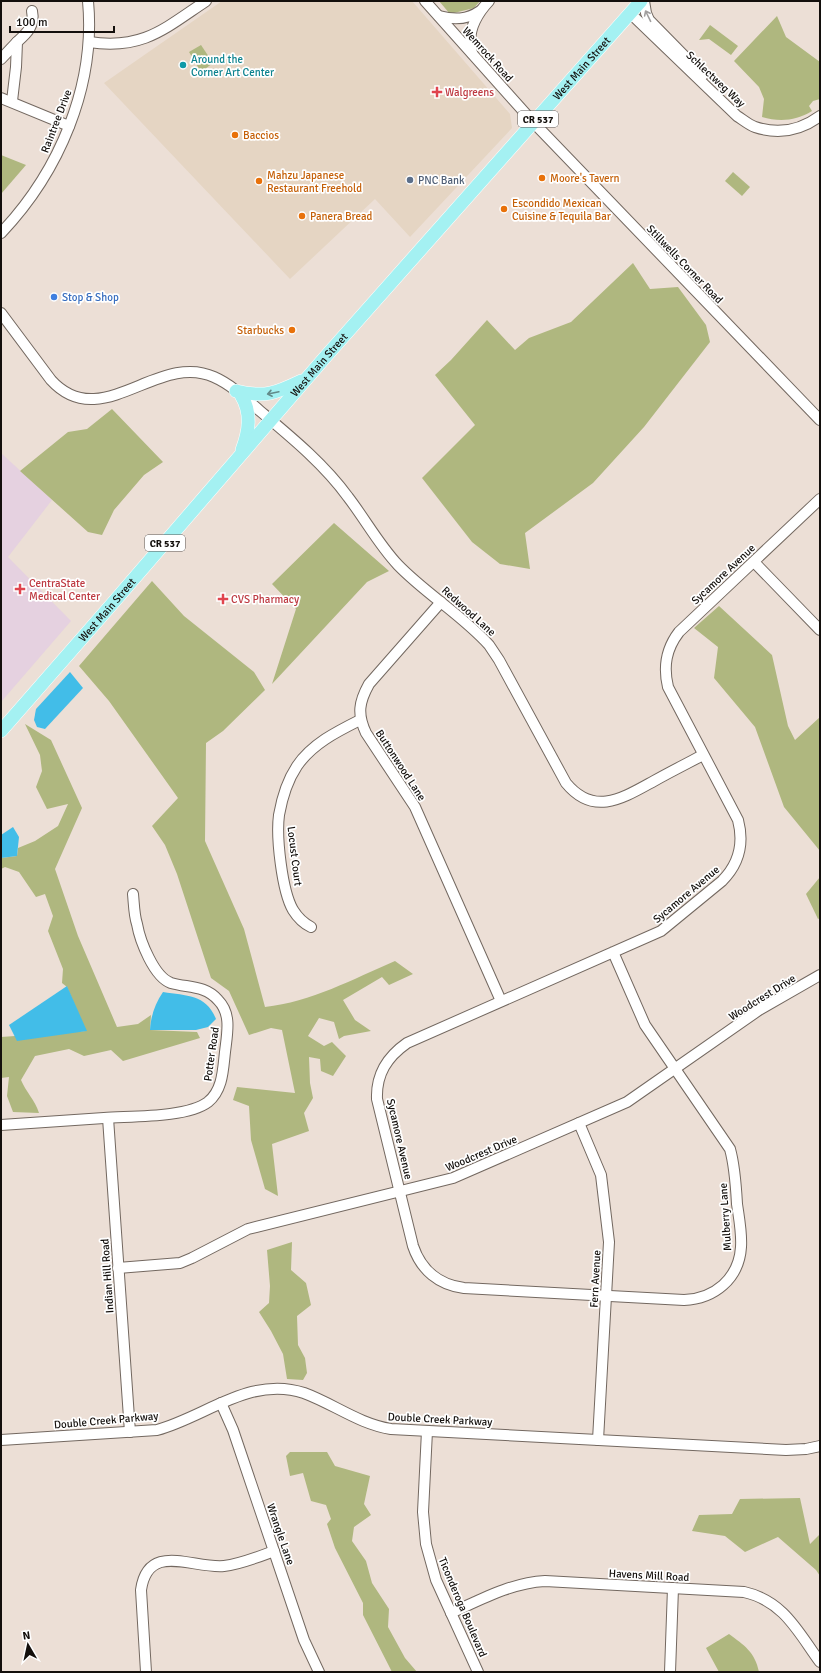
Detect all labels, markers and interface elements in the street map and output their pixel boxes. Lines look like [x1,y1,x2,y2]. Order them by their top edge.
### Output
scale bar [10,8,114,34]
one-way arrow [644,10,651,22]
text: 100 m [16,15,48,30]
street label: Wemrock Road [460,24,516,85]
street label: West Main Street [550,34,613,103]
street label: Schlectweg Way [683,49,749,111]
place label: Around the Corner Art Center [191,53,274,79]
marker: Around the Corner Art Center [178,60,188,70]
place label: Walgreens [445,86,494,99]
marker: Walgreens [432,87,442,97]
street label: Raintree Drive [38,88,75,155]
road number: CR 537 [518,111,558,127]
place label: Baccios [243,129,279,142]
marker: Baccios [230,130,240,140]
place label: Mahzu Japanese Restaurant Freehold [267,169,362,195]
place label: Moore's Tavern [550,172,620,185]
marker: Moore's Tavern [537,173,547,183]
place label: PNC Bank [418,174,465,187]
marker: PNC Bank [405,175,415,185]
marker: Mahzu Japanese Restaurant Freehold [254,176,264,186]
place label: Escondido Mexican Cuisine & Tequila Bar [512,197,611,223]
marker: Escondido Mexican Cuisine & Tequila Bar [499,204,509,214]
place label: Panera Bread [310,210,372,223]
marker: Panera Bread [297,211,307,221]
street label: Stillwells Corner Road [644,222,726,306]
place label: Stop & Shop [62,291,119,304]
marker: Stop & Shop [49,292,59,302]
place label: Starbucks [237,324,284,337]
marker: Starbucks [287,325,297,335]
street label: West Main Street [288,330,351,399]
one-way arrow [267,389,280,397]
road number: CR 537 [145,535,185,551]
street label: Sycamore Avenue [689,542,758,607]
street label: West Main Street [76,575,139,645]
place label: CentraState Medical Center [29,577,100,603]
marker: CentraState Medical Center [14,583,26,595]
street label: Redwood Lane [439,584,498,639]
place label: CVS Pharmacy [231,593,300,606]
marker: CVS Pharmacy [218,594,228,604]
street label: Buttonwood Lane [373,727,428,803]
street label: Locust Court [284,826,305,887]
street label: Sycamore Avenue [651,863,722,926]
street label: Woodcrest Drive [726,972,798,1023]
street label: Potter Road [201,1026,222,1082]
street label: Sycamore Avenue [384,1098,415,1181]
street label: Woodcrest Drive [443,1133,519,1174]
street label: Mulberry Lane [717,1183,734,1251]
street label: Indian Hill Road [98,1238,117,1314]
street label: Fern Avenue [587,1250,604,1308]
street label: Double Creek Parkway [53,1409,160,1432]
street label: Double Creek Parkway [387,1410,493,1429]
street label: Wrangle Lane [264,1502,297,1567]
street label: Ticonderoga Boulevard [436,1555,490,1659]
street label: Havens Mill Road [608,1567,690,1584]
north arrow [8,1625,48,1665]
text: N [22,1629,31,1643]

